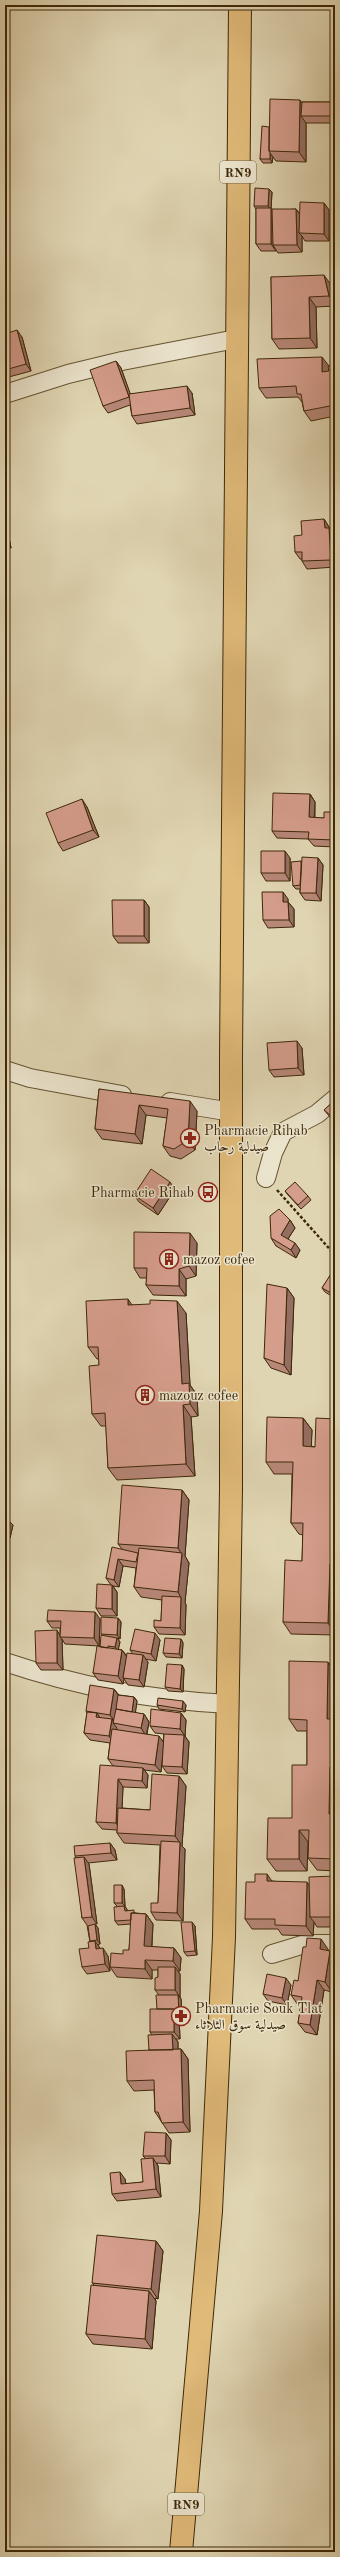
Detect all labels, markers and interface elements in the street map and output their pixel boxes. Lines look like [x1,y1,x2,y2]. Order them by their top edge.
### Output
road number: RN9 [220,161,256,183]
place label: Pharmacie Rihab صيدلية رحاب [204,1124,308,1155]
pharmacy icon: Pharmacie Rihab صيدلية رحاب [179,1127,201,1149]
bus stop icon: Pharmacie Rihab [197,1181,219,1203]
place label: Pharmacie Rihab [90,1186,194,1200]
building icon: mazoz cofee [158,1248,180,1270]
place label: mazoz cofee [183,1253,255,1267]
building icon: mazouz cofee [134,1384,156,1406]
place label: mazouz cofee [159,1389,238,1403]
place label: Pharmacie Souk Tlat صيدلية سوق الثلاثاء [195,2002,323,2033]
pharmacy icon: Pharmacie Souk Tlat صيدلية سوق الثلاثاء [170,2005,192,2027]
road number: RN9 [168,2493,204,2515]

